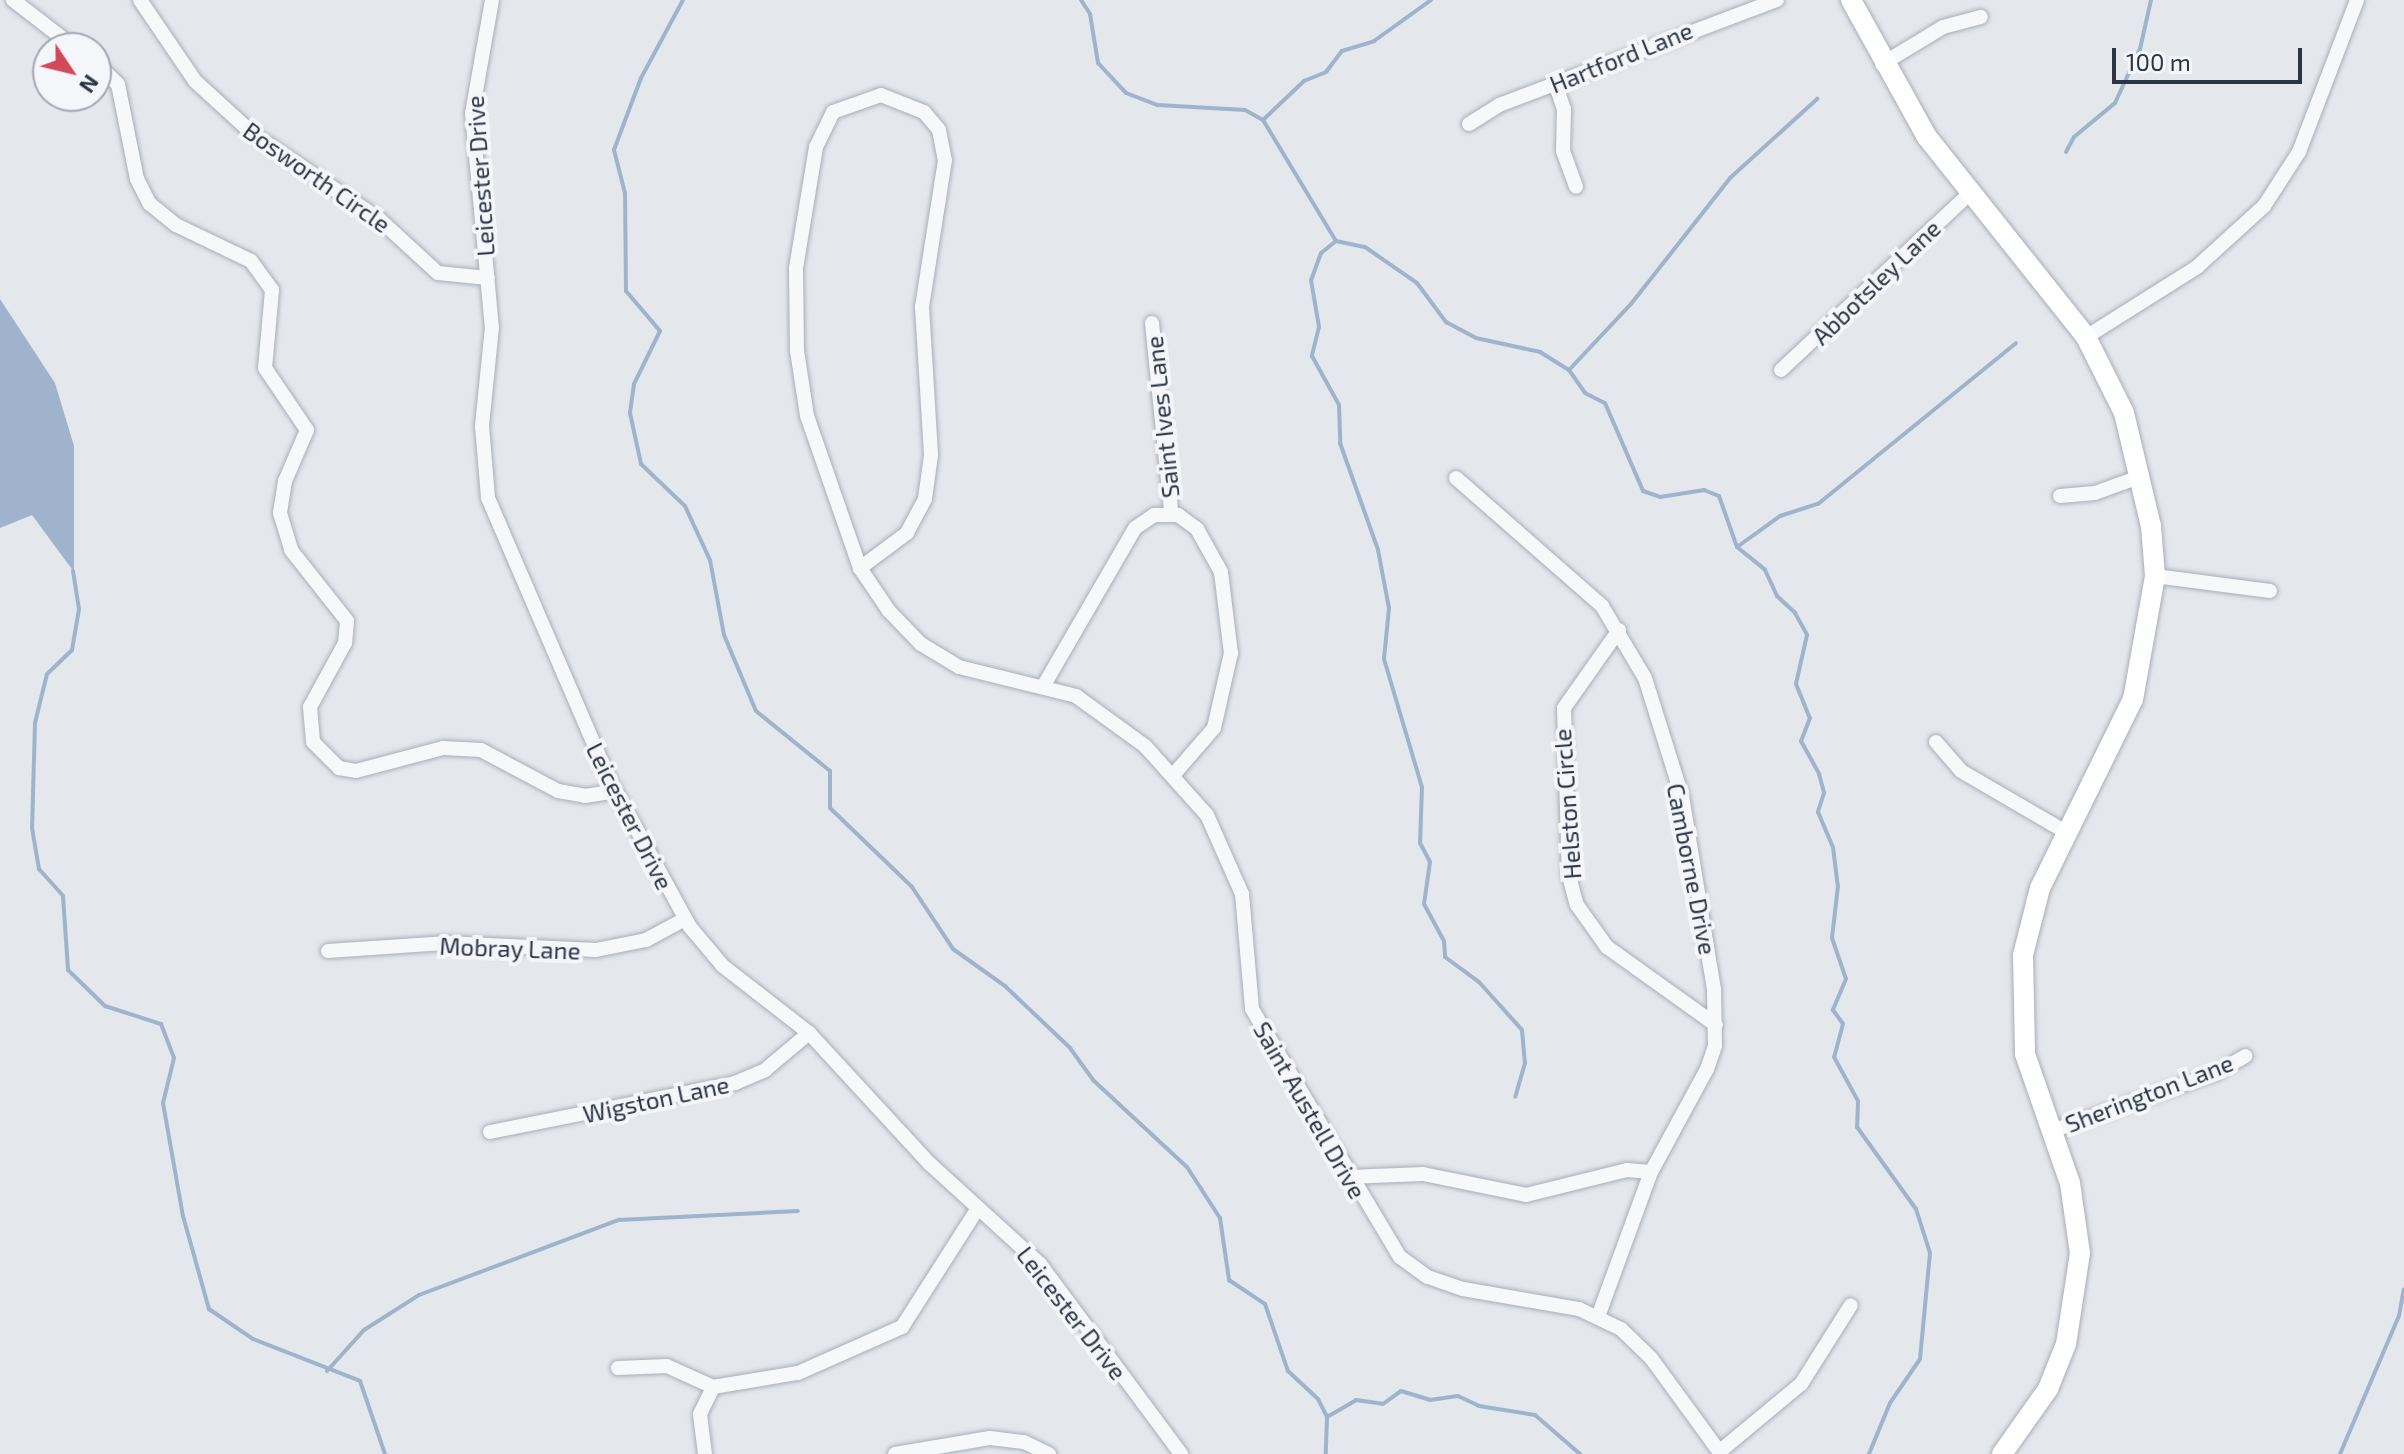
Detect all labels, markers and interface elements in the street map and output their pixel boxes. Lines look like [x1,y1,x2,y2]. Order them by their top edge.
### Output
street label: Hartford Lane [1545,15,1697,99]
north arrow [32,32,112,112]
scale bar [2116,32,2306,82]
text: 100 m [2126,47,2191,76]
text: N [75,71,105,99]
street label: Leicester Drive [460,94,500,258]
street label: Bosworth Circle [238,116,396,238]
street label: Abbotsley Lane [1806,213,1946,351]
street label: Saint Ives Lane [1139,335,1185,499]
street label: Helston Circle [1547,728,1587,880]
street label: Leicester Drive [580,737,680,895]
street label: Camborne Drive [1661,781,1723,957]
street label: Mobray Lane [439,931,581,965]
street label: Saint Austell Drive [1247,1016,1373,1204]
street label: Sherington Lane [2061,1048,2237,1138]
street label: Wigston Lane [580,1069,732,1129]
street label: Leicester Drive [1011,1240,1133,1386]

